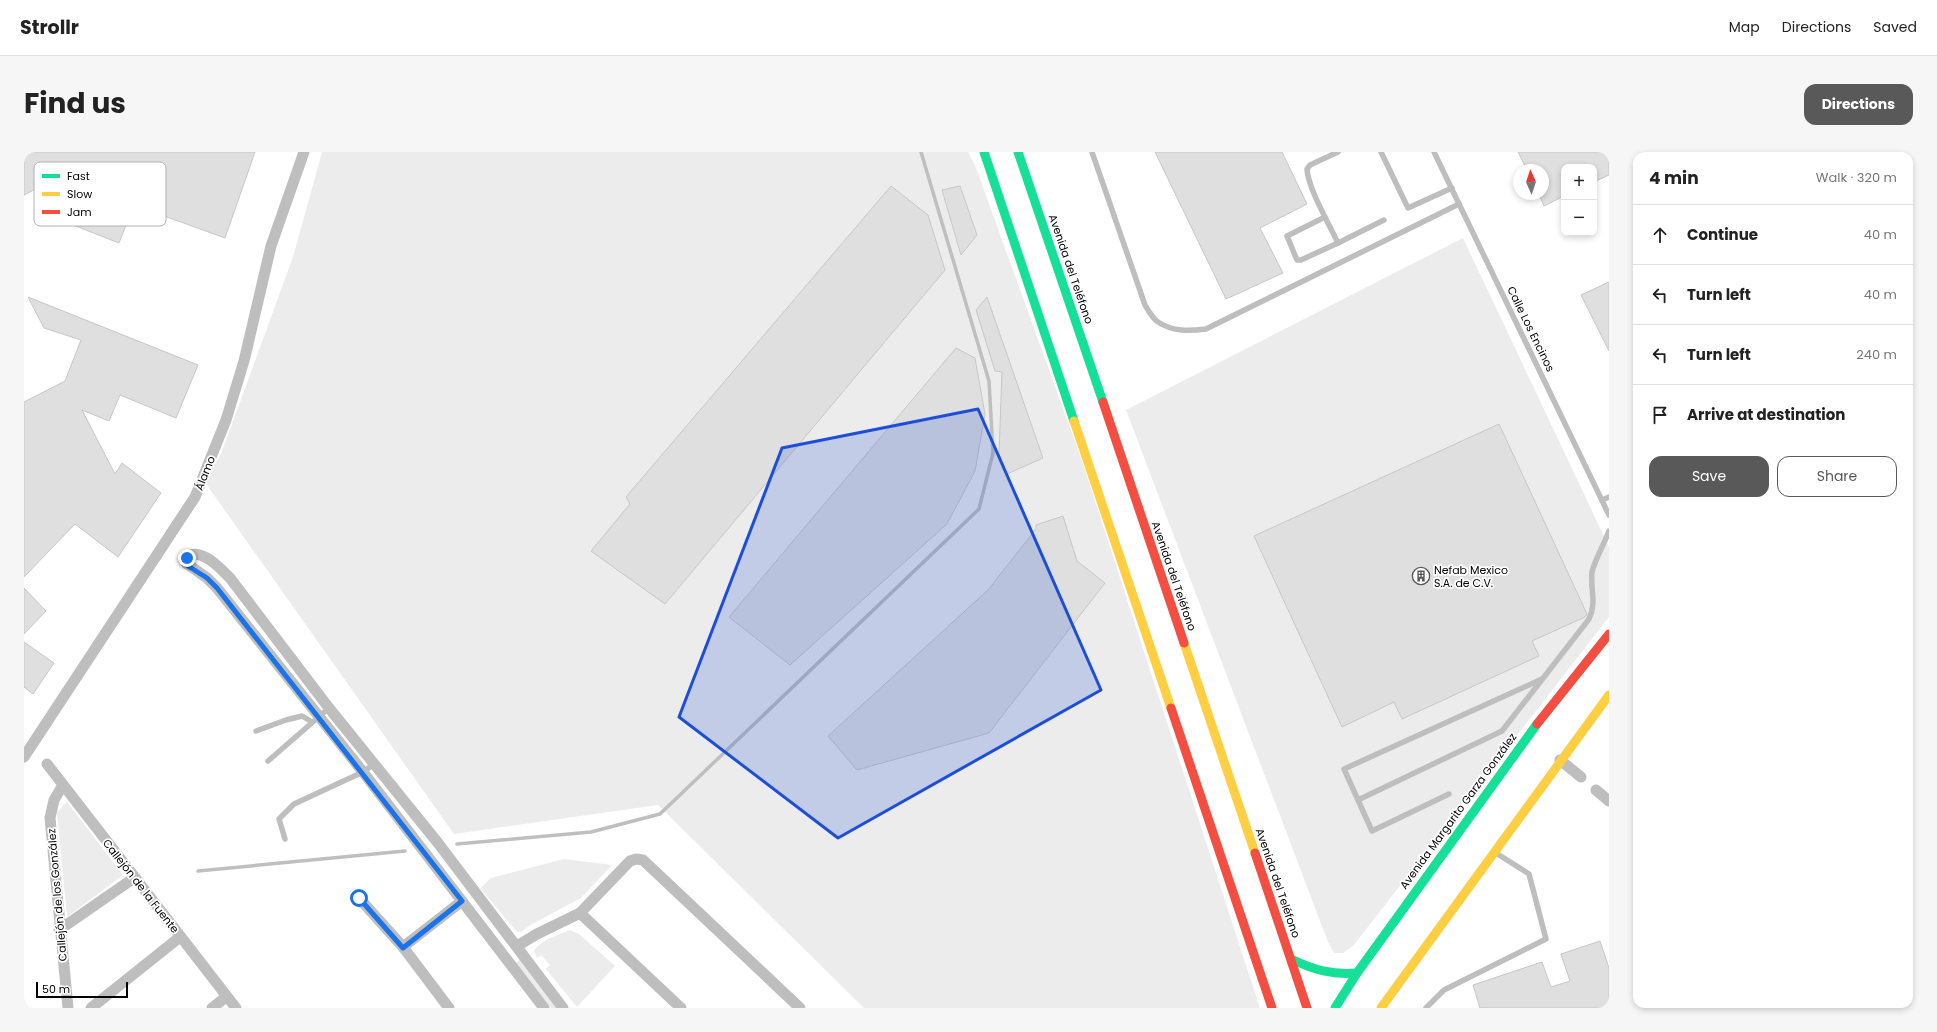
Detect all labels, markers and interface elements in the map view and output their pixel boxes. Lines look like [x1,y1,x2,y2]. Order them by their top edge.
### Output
text: Strollr [20,14,79,41]
text: Map [1729,17,1760,37]
text: Directions [1782,17,1851,37]
text: Saved [1873,17,1917,37]
text: Find us [24,84,126,123]
button: Directions [1804,84,1913,125]
legend [34,162,166,226]
north arrow [1513,164,1549,200]
map controls [1561,164,1597,236]
button: + [1561,164,1597,200]
text: 4 min [1649,166,1699,190]
text: Fast [67,168,90,184]
text: Walk · 320 m [1816,168,1897,187]
text: Slow [67,186,92,202]
button: − [1561,200,1597,236]
text: Jam [67,204,92,220]
street label: Avenida del Teléfono [1045,212,1097,326]
icon: ahead [1649,224,1671,246]
text: Continue [1687,224,1758,245]
text: 40 m [1864,225,1897,244]
street label: Calle Los Encinos [1503,283,1559,375]
icon: left [1649,284,1671,306]
text: Turn left [1687,284,1751,305]
text: 40 m [1864,285,1897,304]
icon: left [1649,344,1671,366]
text: Turn left [1687,344,1751,365]
text: 240 m [1856,345,1897,364]
icon: arrive [1649,404,1671,426]
text: Arrive at destination [1687,404,1845,425]
street label: Álamo [191,453,219,493]
button: Save [1649,456,1769,497]
button: Share [1777,456,1897,497]
street label: Avenida del Teléfono [1148,519,1200,633]
route end [178,549,196,567]
place label: Nefab Mexico S.A. de C.V. [1434,562,1508,591]
building icon: Nefab Mexico S.A. de C.V. [1411,566,1431,586]
street label: Avenida Margarito Garza González [1396,730,1520,892]
street label: Avenida del Teléfono [1252,826,1304,940]
street label: Callejón de los González [43,828,71,962]
street label: Callejón de la Fuente [99,836,183,937]
route start [350,889,368,907]
scale bar [36,980,128,999]
text: 50 m [42,981,70,997]

